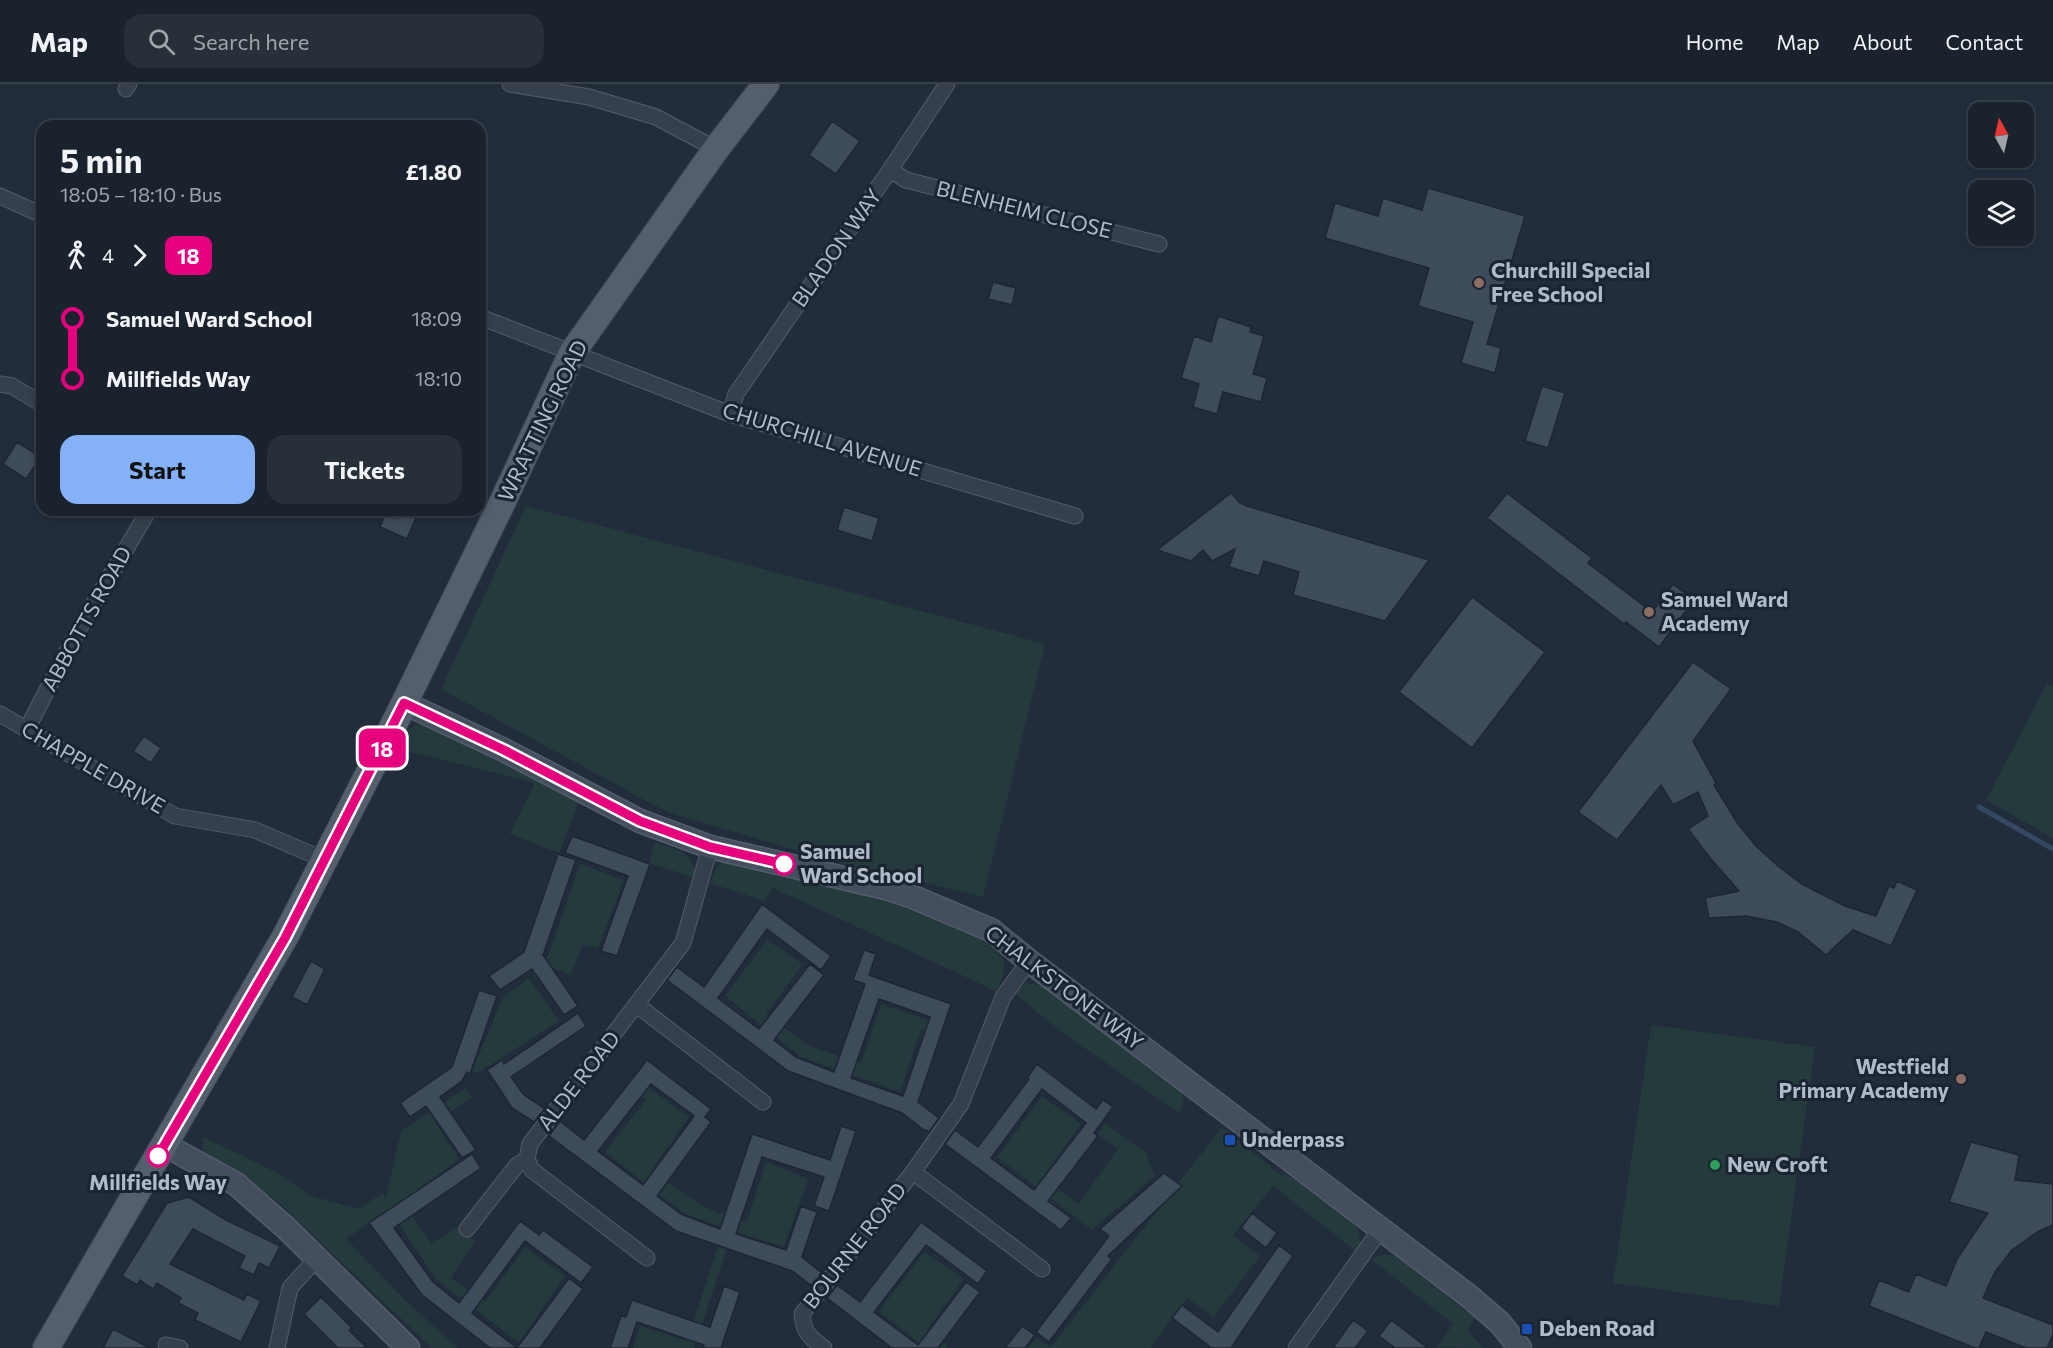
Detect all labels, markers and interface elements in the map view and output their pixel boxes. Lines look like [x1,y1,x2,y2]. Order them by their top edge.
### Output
search box [124,14,544,68]
text: Map [30,24,88,58]
icon: search [145,25,178,58]
text: Search here [193,28,309,55]
text: Home [1686,29,1743,54]
text: Map [1776,29,1820,54]
text: About [1853,29,1912,54]
text: Contact [1945,29,2023,54]
north arrow [1968,102,2034,168]
map controls [1968,102,2034,246]
text: 5 min [60,139,143,180]
text: £1.80 [405,158,462,185]
street label: BLENHEIM CLOSE [934,175,1115,242]
button: layers [1968,180,2034,246]
text: 18:05 – 18:10 · Bus [60,182,222,206]
street label: BLADON WAY [786,183,886,311]
icon: walk [60,239,93,272]
icon: forward [123,239,156,272]
text: 4 [102,243,114,267]
text: 18 [177,243,200,268]
place label: Churchill Special Free School [1491,257,1650,306]
marker: Churchill Special Free School [1472,276,1486,290]
text: Samuel Ward School [106,305,312,332]
text: 18:09 [411,306,462,330]
street label: WRATTING ROAD [492,336,592,505]
text: Millfields Way [106,365,251,392]
text: 18:10 [415,366,462,390]
street label: CHURCHILL AVENUE [720,396,925,481]
button: Start [60,435,255,504]
button: Tickets [267,435,462,504]
street label: ABBOTTS ROAD [36,542,136,695]
place label: Samuel Ward Academy [1661,586,1788,635]
marker: Samuel Ward Academy [1642,605,1656,619]
street label: CHAPPLE DRIVE [17,715,170,818]
line badge: 18 [355,728,409,768]
text: 18 [371,736,393,761]
place label: Samuel Ward School [800,838,922,887]
marker: Samuel Ward School [773,853,795,875]
street label: CHALKSTONE WAY [981,919,1149,1055]
street label: ALDE ROAD [531,1026,624,1135]
place label: Westfield Primary Academy [1779,1053,1949,1102]
marker: Westfield Primary Academy [1954,1072,1968,1086]
place label: Underpass [1242,1126,1345,1151]
marker: Underpass [1223,1133,1237,1147]
marker: Millfields Way [147,1145,169,1167]
place label: New Croft [1727,1151,1828,1176]
marker: New Croft [1708,1158,1722,1172]
place label: Millfields Way [89,1169,227,1194]
street label: BOURNE ROAD [797,1177,911,1313]
place label: Deben Road [1539,1315,1655,1340]
marker: Deben Road [1520,1322,1534,1336]

